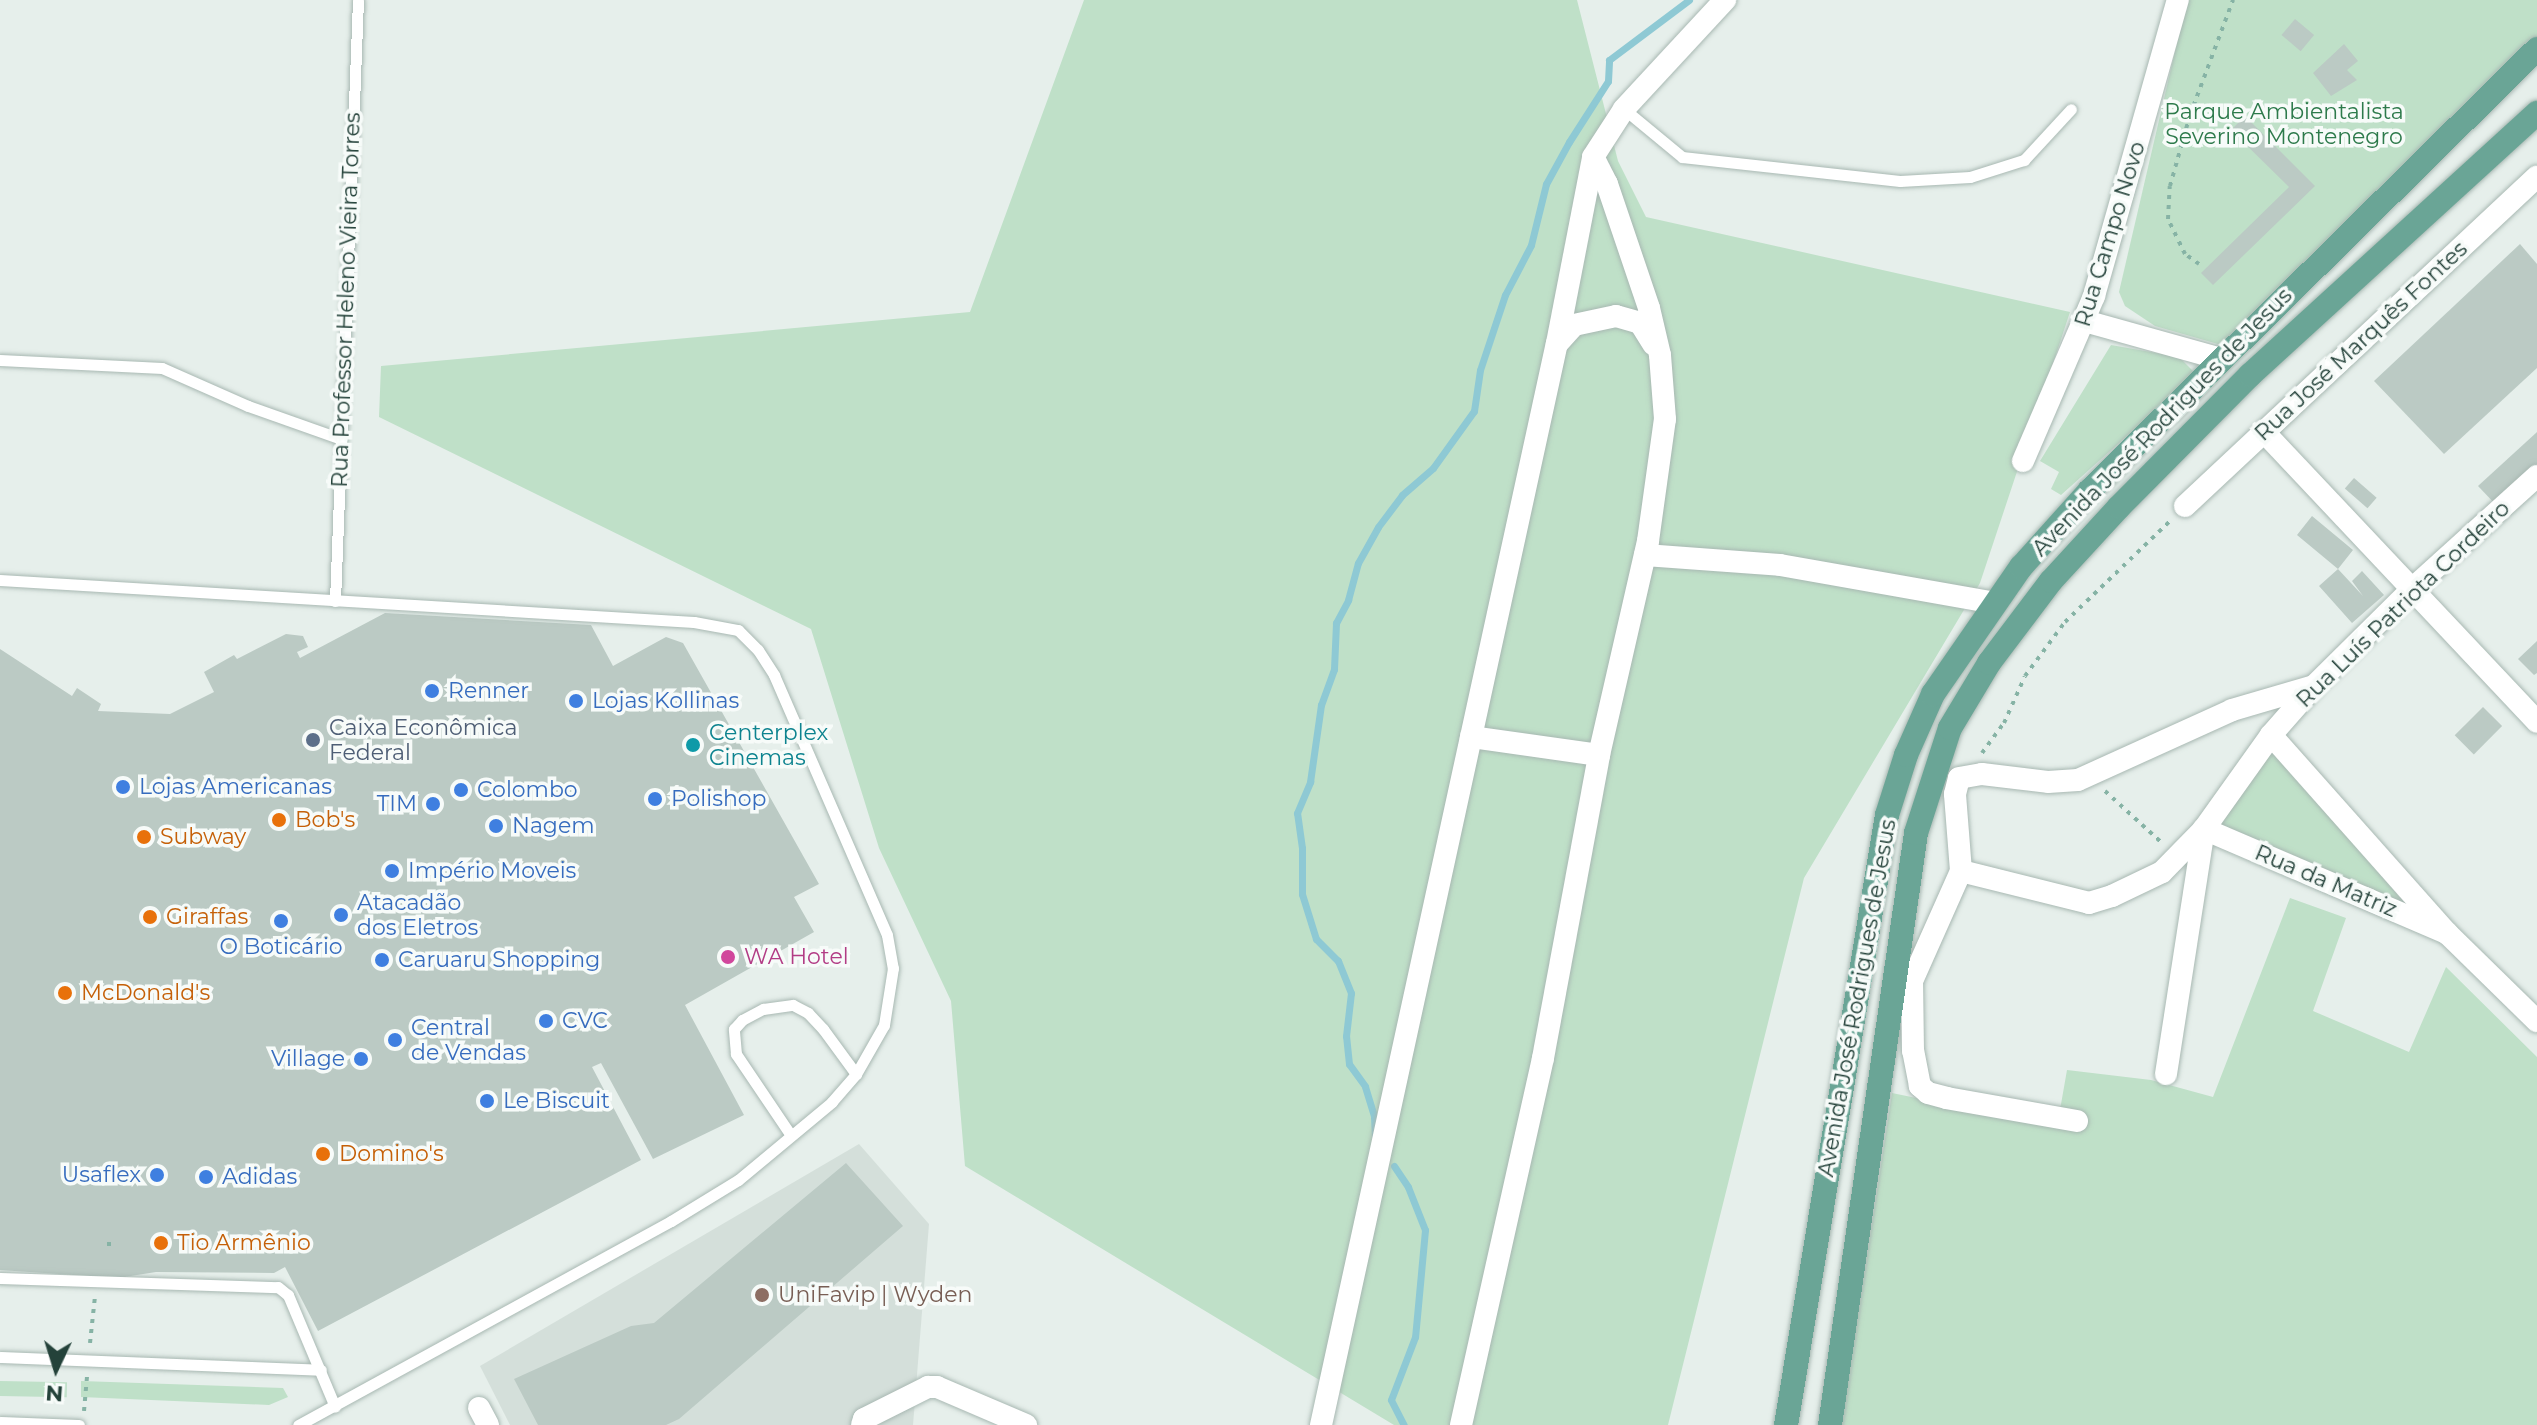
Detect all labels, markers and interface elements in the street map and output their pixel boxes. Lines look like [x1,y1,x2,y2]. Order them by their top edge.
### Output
park label: Parque Ambientalista Severino Montenegro [2164,98,2404,150]
street label: Rua Professor Heleno Vieira Torres [326,112,366,488]
street label: Rua Campo Novo [2069,138,2151,330]
street label: Rua José Marquês Fontes [2249,236,2473,446]
street label: Avenida José Rodrigues de Jesus [2027,282,2297,562]
street label: Rua Luís Patriota Cordeiro [2291,495,2515,713]
place label: Renner [448,678,529,704]
marker: Renner [423,682,441,700]
place label: Lojas Kollinas [592,688,739,714]
marker: Lojas Kollinas [567,692,585,710]
place label: Caixa Econômica Federal [329,714,517,766]
place label: Centerplex Cinemas [709,719,828,770]
marker: Caixa Econômica Federal [304,731,322,749]
marker: Centerplex Cinemas [684,736,702,754]
place label: Lojas Americanas [139,774,332,800]
place label: Colombo [477,777,578,803]
marker: Lojas Americanas [114,778,132,796]
marker: Colombo [452,781,470,799]
place label: Polishop [671,786,766,812]
marker: Polishop [646,790,664,808]
place label: TIM [377,791,417,817]
marker: TIM [424,795,442,813]
place label: Bob's [295,807,355,833]
marker: Bob's [270,811,288,829]
place label: Nagem [512,813,595,839]
marker: Nagem [487,817,505,835]
street label: Avenida José Rodrigues de Jesus [1813,817,1901,1179]
place label: Subway [160,824,246,850]
marker: Subway [135,828,153,846]
street label: Rua da Matriz [2251,839,2401,923]
place label: Império Moveis [408,858,576,884]
marker: Império Moveis [383,862,401,880]
place label: Atacadão dos Eletros [357,889,478,940]
place label: Giraffas [166,904,248,930]
marker: Atacadão dos Eletros [332,906,350,924]
marker: Giraffas [141,908,159,926]
marker: O Boticário [272,912,290,930]
place label: O Boticário [219,934,343,960]
place label: WA Hotel [744,944,849,970]
place label: Caruaru Shopping [398,947,600,973]
marker: WA Hotel [719,948,737,966]
marker: Caruaru Shopping [373,951,391,969]
place label: McDonald's [81,980,210,1006]
marker: McDonald's [56,984,74,1002]
place label: CVC [562,1008,608,1034]
marker: CVC [537,1012,555,1030]
place label: Central de Vendas [411,1014,526,1066]
marker: Central de Vendas [386,1031,404,1049]
place label: Village [271,1046,345,1072]
marker: Village [352,1050,370,1068]
place label: Le Biscuit [503,1088,610,1114]
marker: Le Biscuit [478,1092,496,1110]
place label: Domino's [339,1141,444,1167]
marker: Domino's [314,1145,332,1163]
place label: Usaflex [62,1162,141,1188]
place label: Adidas [222,1164,297,1190]
marker: Usaflex [148,1166,166,1184]
marker: Adidas [197,1168,215,1186]
place label: Tio Armênio [177,1230,311,1256]
marker: Tio Armênio [152,1234,170,1252]
place label: UniFavip | Wyden [778,1282,972,1308]
marker: UniFavip | Wyden [753,1286,771,1304]
north arrow [16,1329,96,1409]
text: N [44,1379,64,1408]

